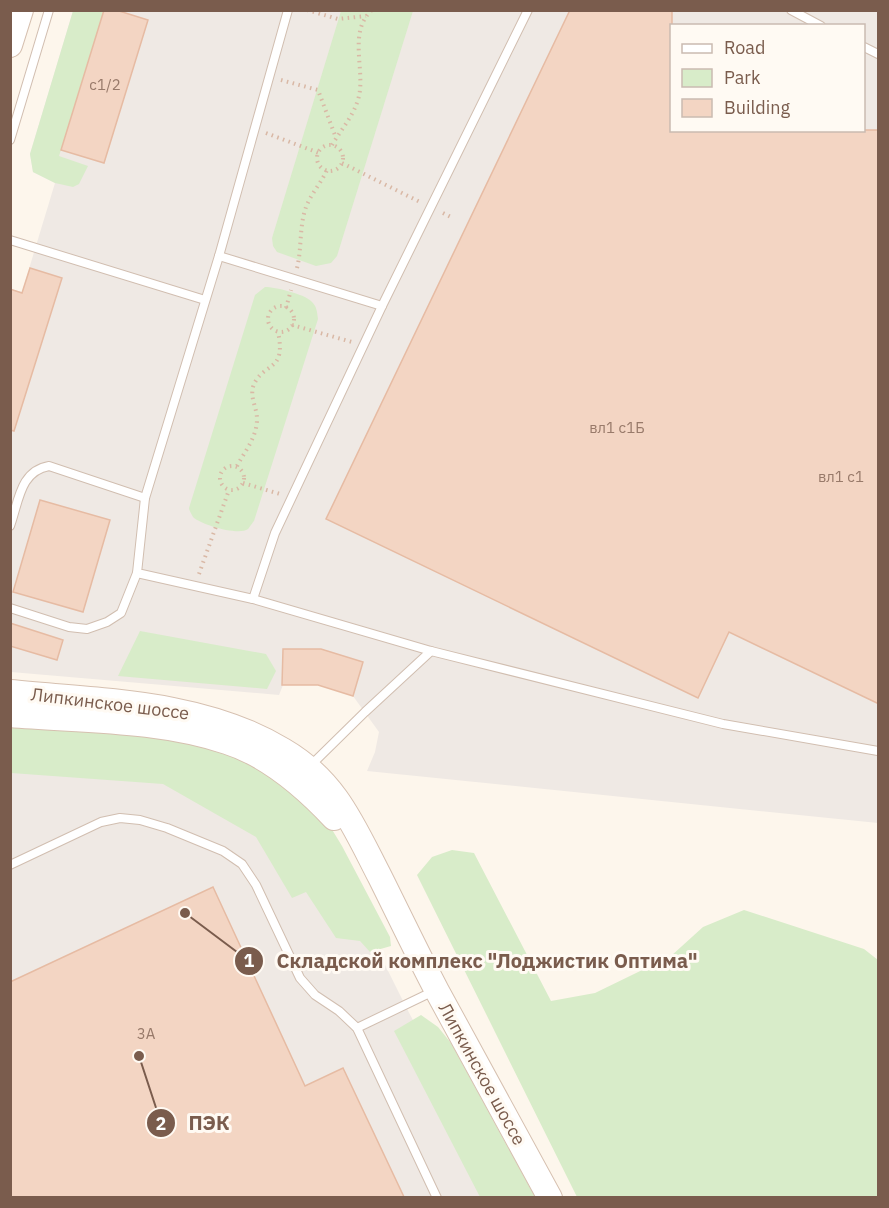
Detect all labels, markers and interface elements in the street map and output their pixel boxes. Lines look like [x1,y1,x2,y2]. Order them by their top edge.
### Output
legend [670,24,865,132]
text: Road [724,36,765,59]
text: Park [724,66,761,89]
house number: с1/2 [89,75,121,94]
text: Building [724,96,791,119]
house number: вл1 с1Б [589,418,645,437]
house number: вл1 с1 [818,467,864,486]
street label: Липкинское шоссе [30,682,191,725]
callout: Складской комплекс "Лоджистик Оптима" [234,942,709,980]
text: Складской комплекс "Лоджистик Оптима" [276,947,698,974]
text: 1 [244,949,255,972]
street label: Липкинское шоссе [434,998,531,1149]
house number: 3А [137,1024,156,1043]
callout: ПЭК [146,1104,241,1142]
text: ПЭК [188,1109,230,1136]
text: 2 [156,1112,166,1135]

